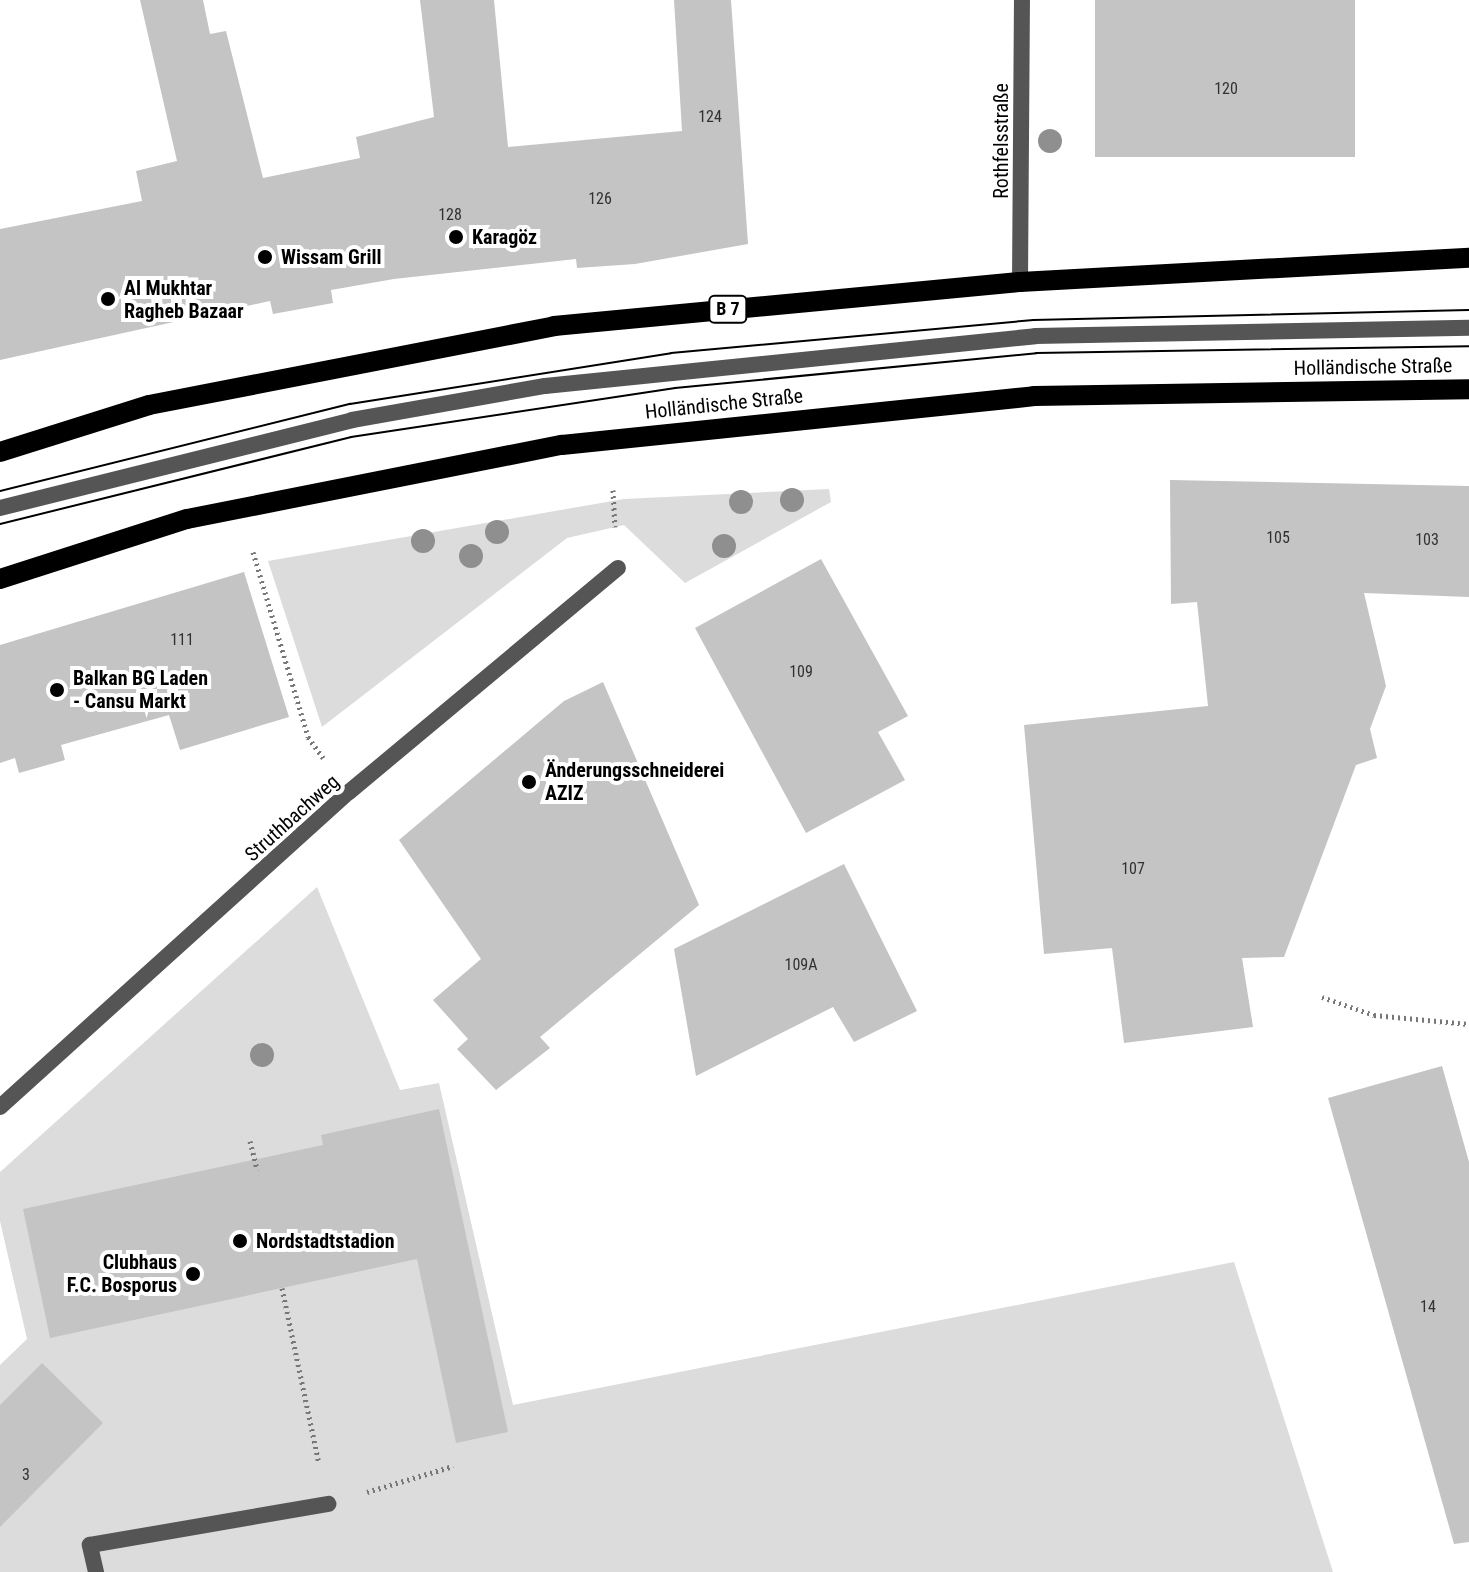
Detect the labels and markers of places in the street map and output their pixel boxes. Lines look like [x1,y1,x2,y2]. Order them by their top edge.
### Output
place label: Karagöz [472,225,537,249]
marker: Karagöz [447,228,465,246]
place label: Wissam Grill [281,245,382,269]
marker: Wissam Grill [256,248,274,266]
place label: Al Mukhtar Ragheb Bazaar [124,276,244,323]
marker: Al Mukhtar Ragheb Bazaar [99,290,117,308]
place label: Balkan BG Laden - Cansu Markt [73,666,208,713]
marker: Balkan BG Laden - Cansu Markt [48,681,66,699]
place label: Änderungsschneiderei AZIZ [545,758,724,805]
marker: Änderungsschneiderei AZIZ [520,773,538,791]
place label: Nordstadtstadion [256,1229,395,1253]
marker: Nordstadtstadion [231,1232,249,1250]
place label: Clubhaus F.C. Bosporus [67,1250,177,1297]
marker: Clubhaus F.C. Bosporus [184,1265,202,1283]

